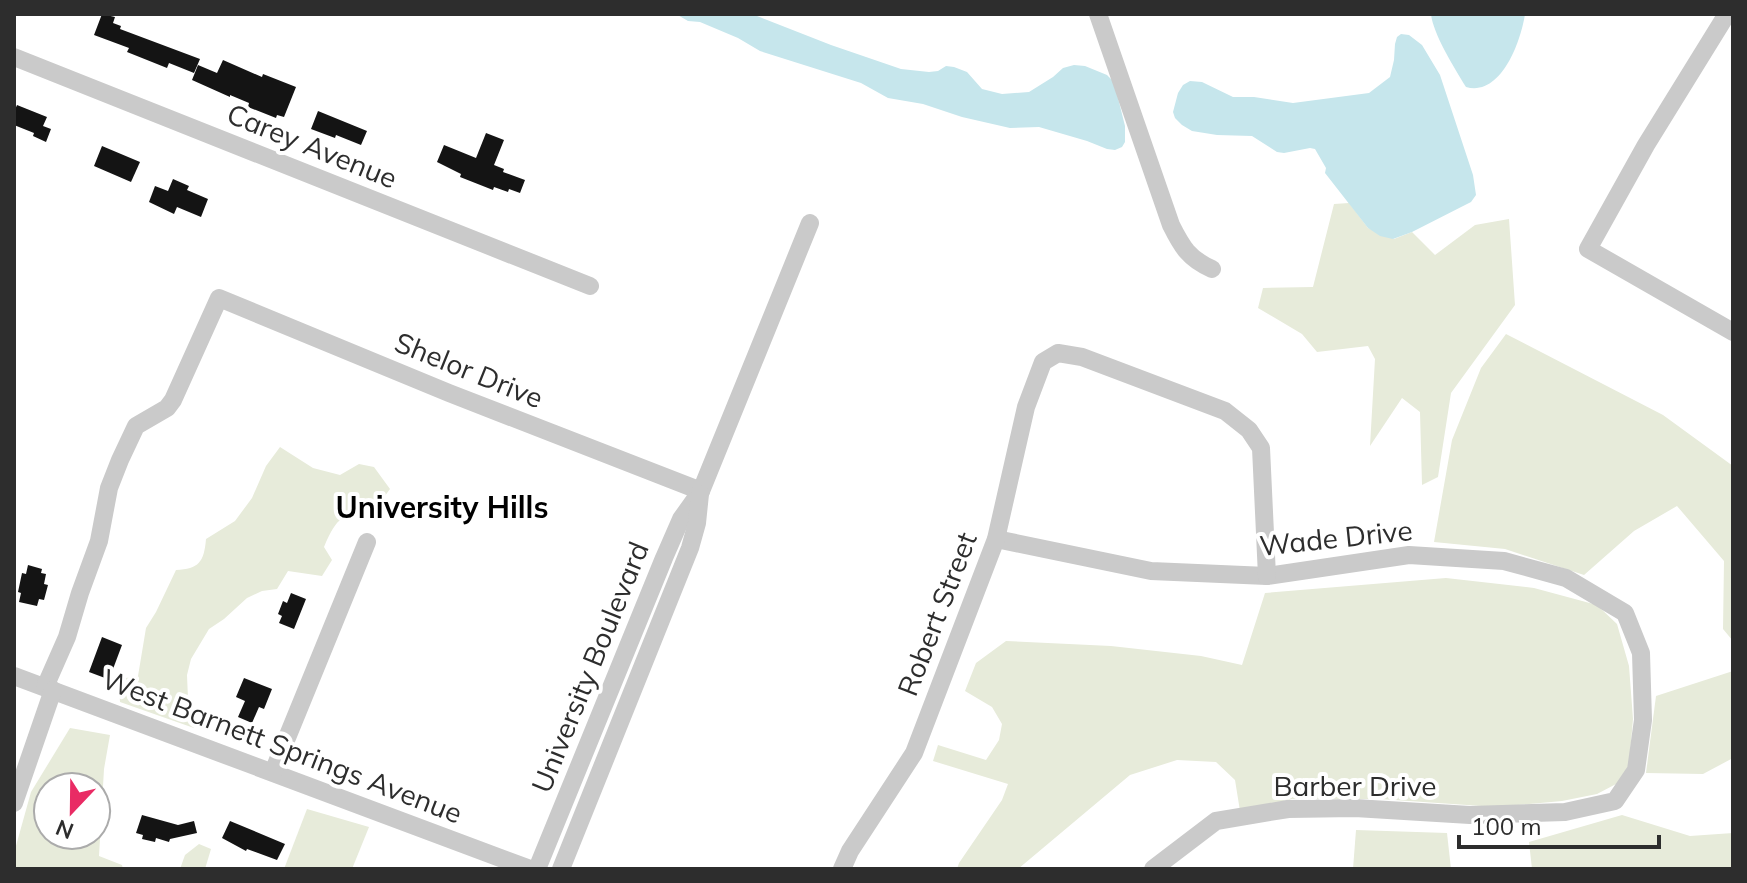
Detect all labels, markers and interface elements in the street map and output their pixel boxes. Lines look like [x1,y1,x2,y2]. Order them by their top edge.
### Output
street label: Carey Avenue [222,96,402,196]
street label: Shelor Drive [390,324,548,415]
district label: University Hills [336,488,548,526]
street label: Wade Drive [1258,512,1414,563]
street label: Robert Street [889,527,984,701]
street label: University Boulevard [523,536,656,797]
street label: West Barnett Springs Avenue [97,661,467,830]
street label: Barber Drive [1273,768,1437,803]
north arrow [32,771,112,851]
scale bar [1459,799,1659,849]
text: 100 m [1471,811,1542,841]
text: N [52,813,77,846]

